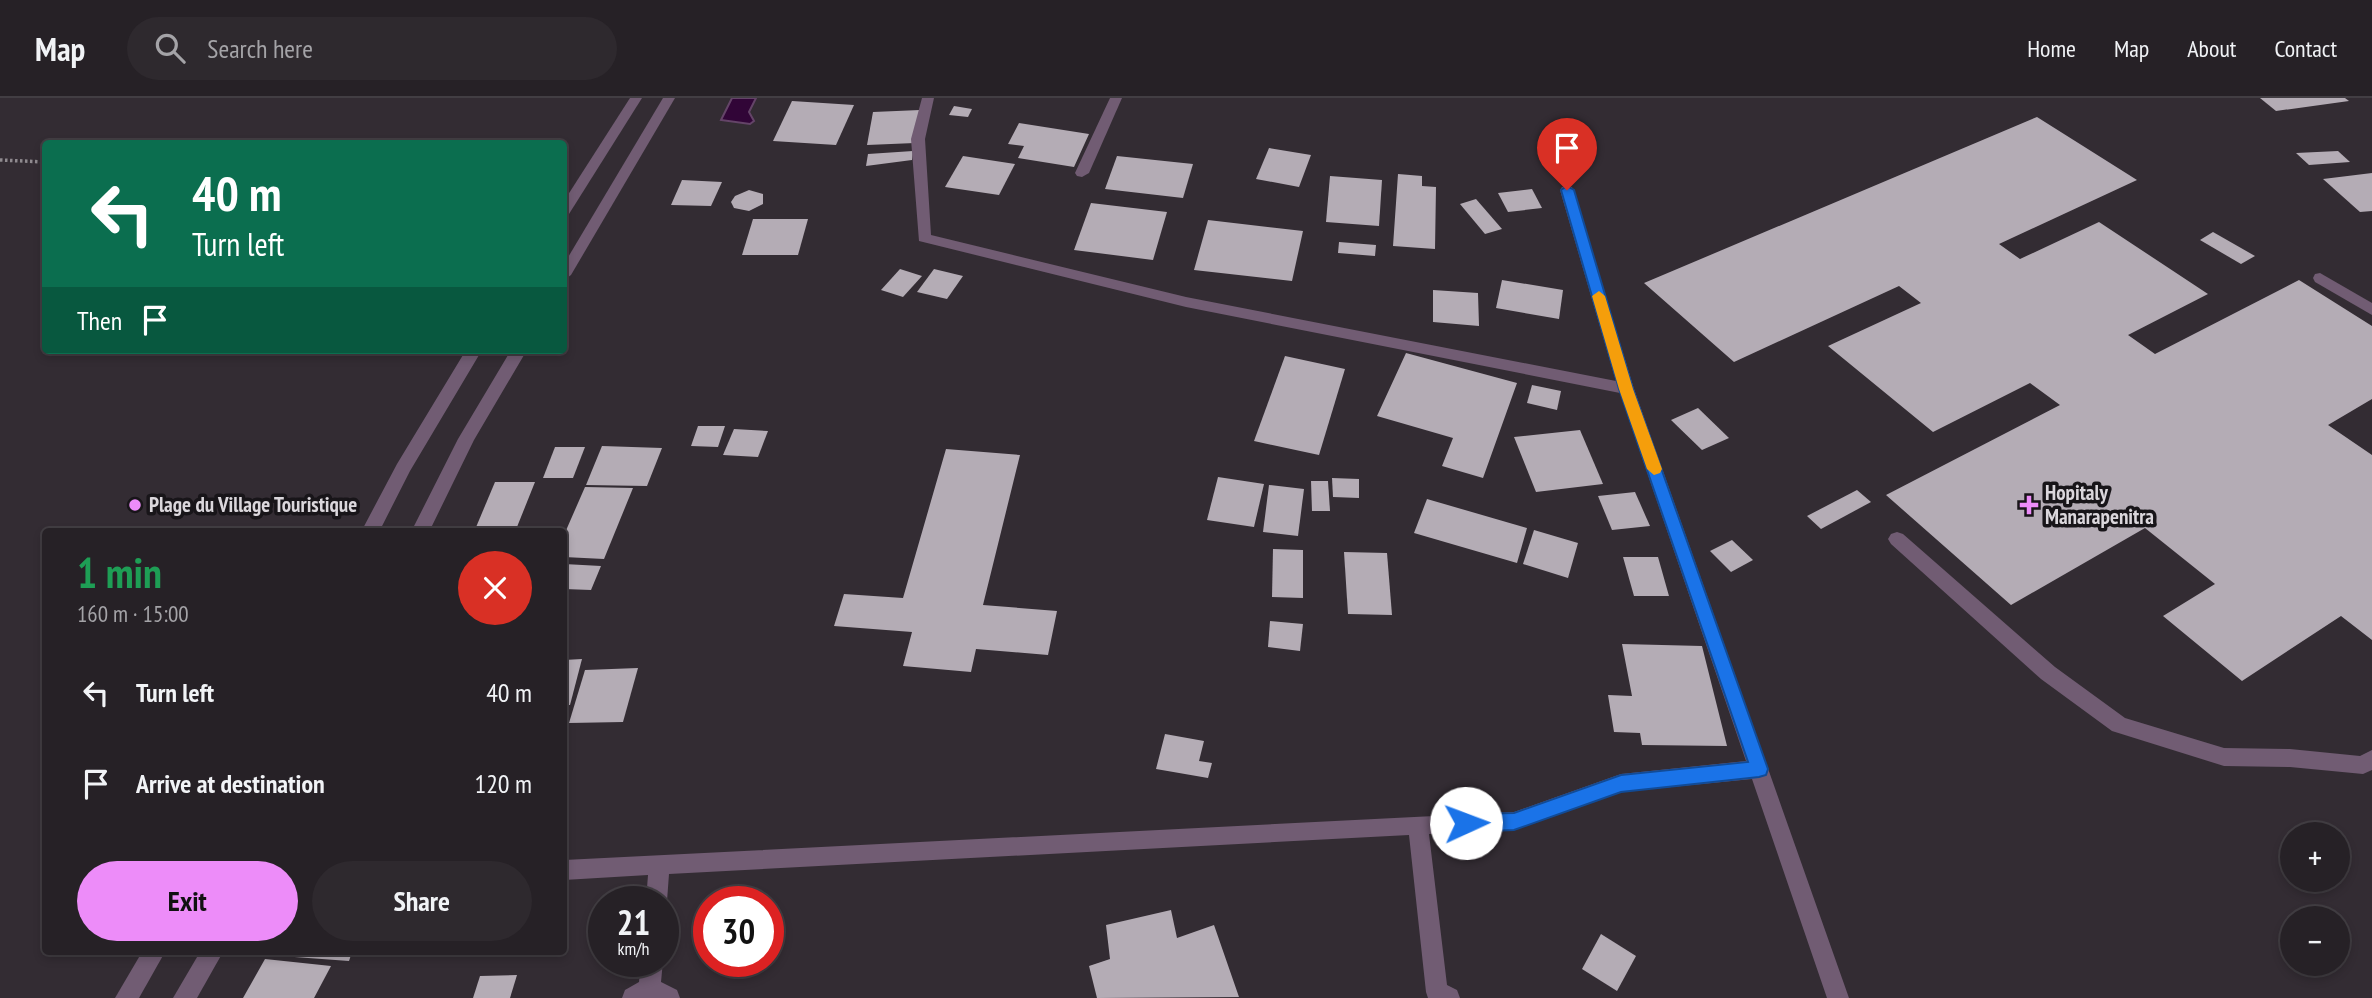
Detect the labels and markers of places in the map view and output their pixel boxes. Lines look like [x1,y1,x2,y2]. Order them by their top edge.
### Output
pin [1537,118,1597,190]
place label: Hopitaly Manarapenitra [2045,479,2154,530]
place label: Plage du Village Touristique [149,491,357,518]
marker: Hopitaly Manarapenitra [2019,495,2039,515]
marker: Plage du Village Touristique [127,497,143,513]

